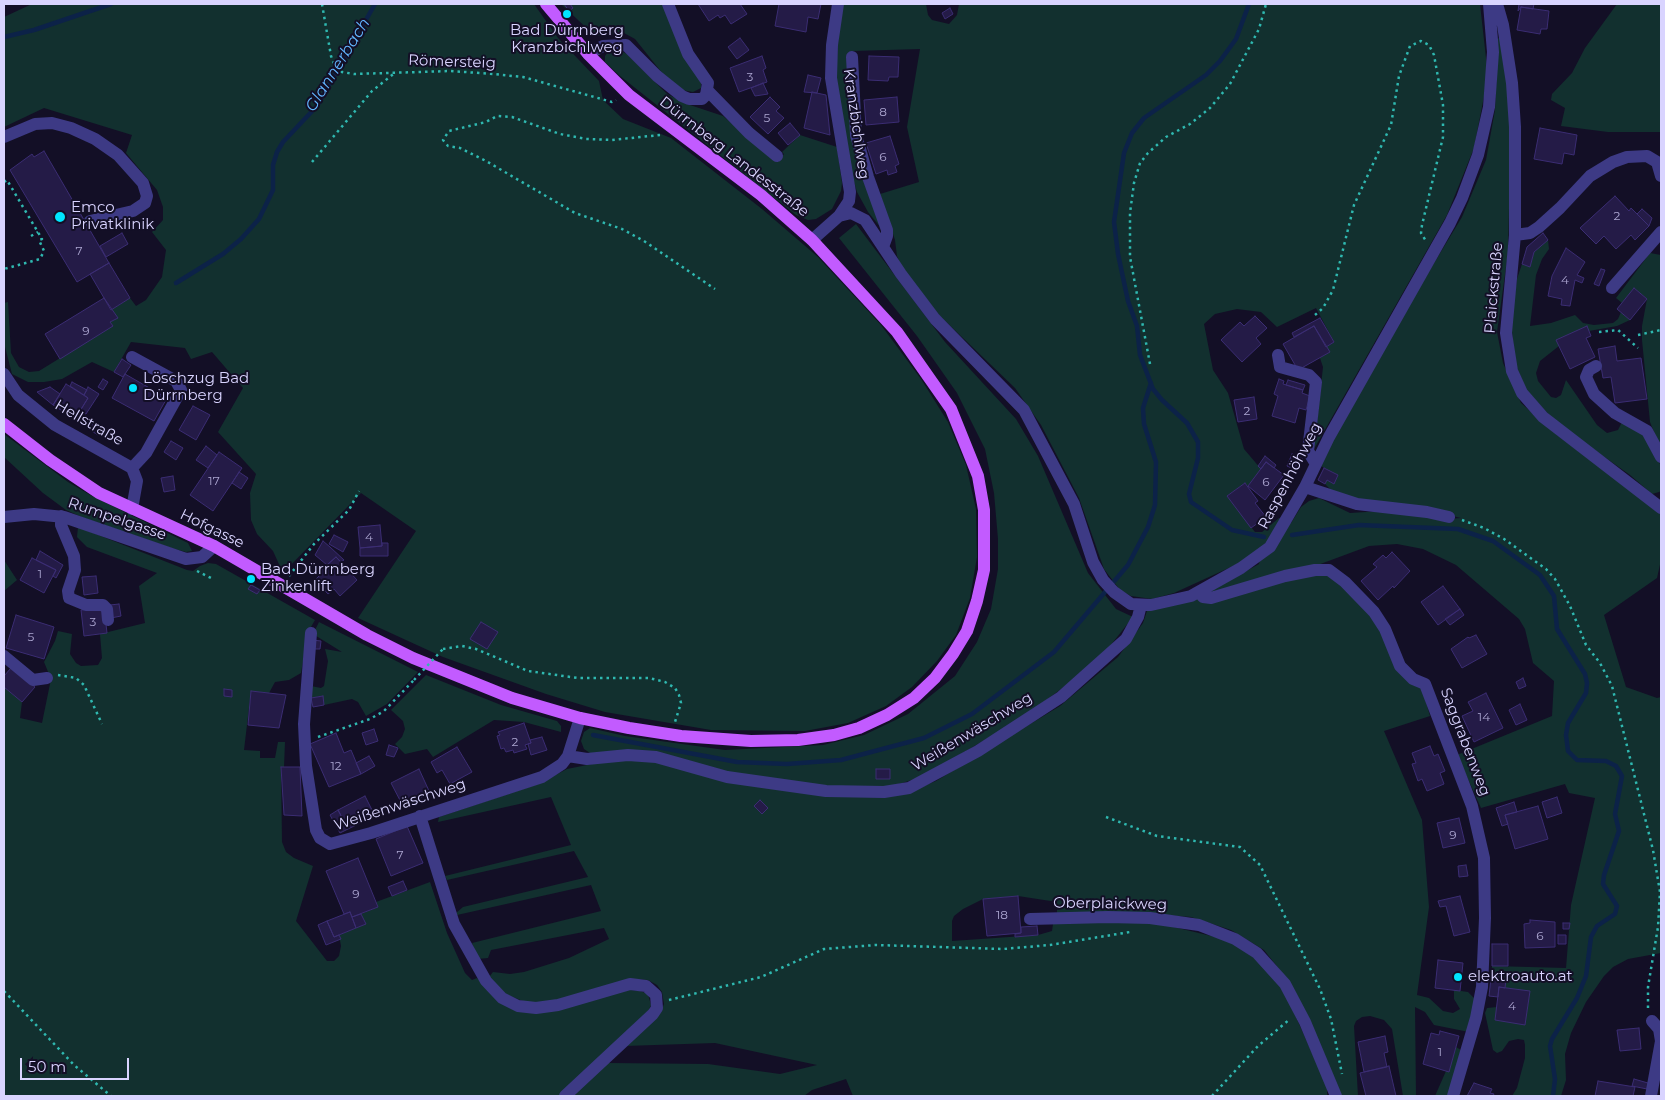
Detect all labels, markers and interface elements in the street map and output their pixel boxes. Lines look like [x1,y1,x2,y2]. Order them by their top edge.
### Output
marker: Bad Dürrnberg Kranzbichlweg [561,8,573,20]
water label: Glannerbach [302,15,374,115]
place label: Bad Dürrnberg Kranzbichlweg [510,22,624,57]
street label: Römersteig [408,51,496,73]
street label: Kranzbichlweg [839,68,873,180]
house number: 3 [747,70,753,84]
street label: Dürrnberg Landesstraße [656,93,812,221]
house number: 8 [879,105,887,119]
house number: 5 [764,111,770,125]
house number: 6 [879,150,887,164]
place label: Emco Privatklinik [71,199,154,234]
house number: 2 [1614,209,1620,223]
marker: Emco Privatklinik [53,210,67,224]
street label: Plaickstraße [1481,242,1507,334]
house number: 7 [75,244,83,258]
house number: 4 [1561,273,1569,287]
house number: 9 [82,324,90,338]
place label: Löschzug Bad Dürrnberg [143,370,249,405]
marker: Löschzug Bad Dürrnberg [127,382,139,394]
street label: Hellstraße [52,396,126,450]
house number: 2 [1244,404,1250,418]
street label: Raspenhöhweg [1254,420,1326,532]
house number: 17 [208,474,220,488]
house number: 6 [1262,475,1270,489]
street label: Rumpelgasse [65,494,169,544]
street label: Hofgasse [177,506,247,552]
house number: 4 [365,530,373,544]
place label: Bad Dürrnberg Zinkenlift [261,561,375,596]
house number: 1 [38,567,42,581]
marker: Bad Dürrnberg Zinkenlift [245,573,257,585]
house number: 3 [90,615,96,629]
house number: 5 [28,630,34,644]
street label: Saggrabenweg [1436,685,1494,799]
street label: Weißenwäschweg [908,689,1036,775]
house number: 14 [1478,710,1490,724]
house number: 2 [512,735,518,749]
house number: 12 [330,759,342,773]
street label: Weißenwäschweg [332,775,468,835]
house number: 9 [1449,828,1457,842]
house number: 7 [396,848,404,862]
house number: 9 [352,887,360,901]
street label: Oberplaickweg [1053,894,1167,914]
house number: 18 [996,908,1008,922]
house number: 6 [1536,929,1544,943]
place label: elektroauto.at [1468,968,1573,986]
marker: elektroauto.at [1452,971,1464,983]
house number: 4 [1508,999,1516,1013]
house number: 1 [1438,1045,1442,1059]
scale bar [22,1048,131,1080]
text: 50 m [28,1057,66,1076]

